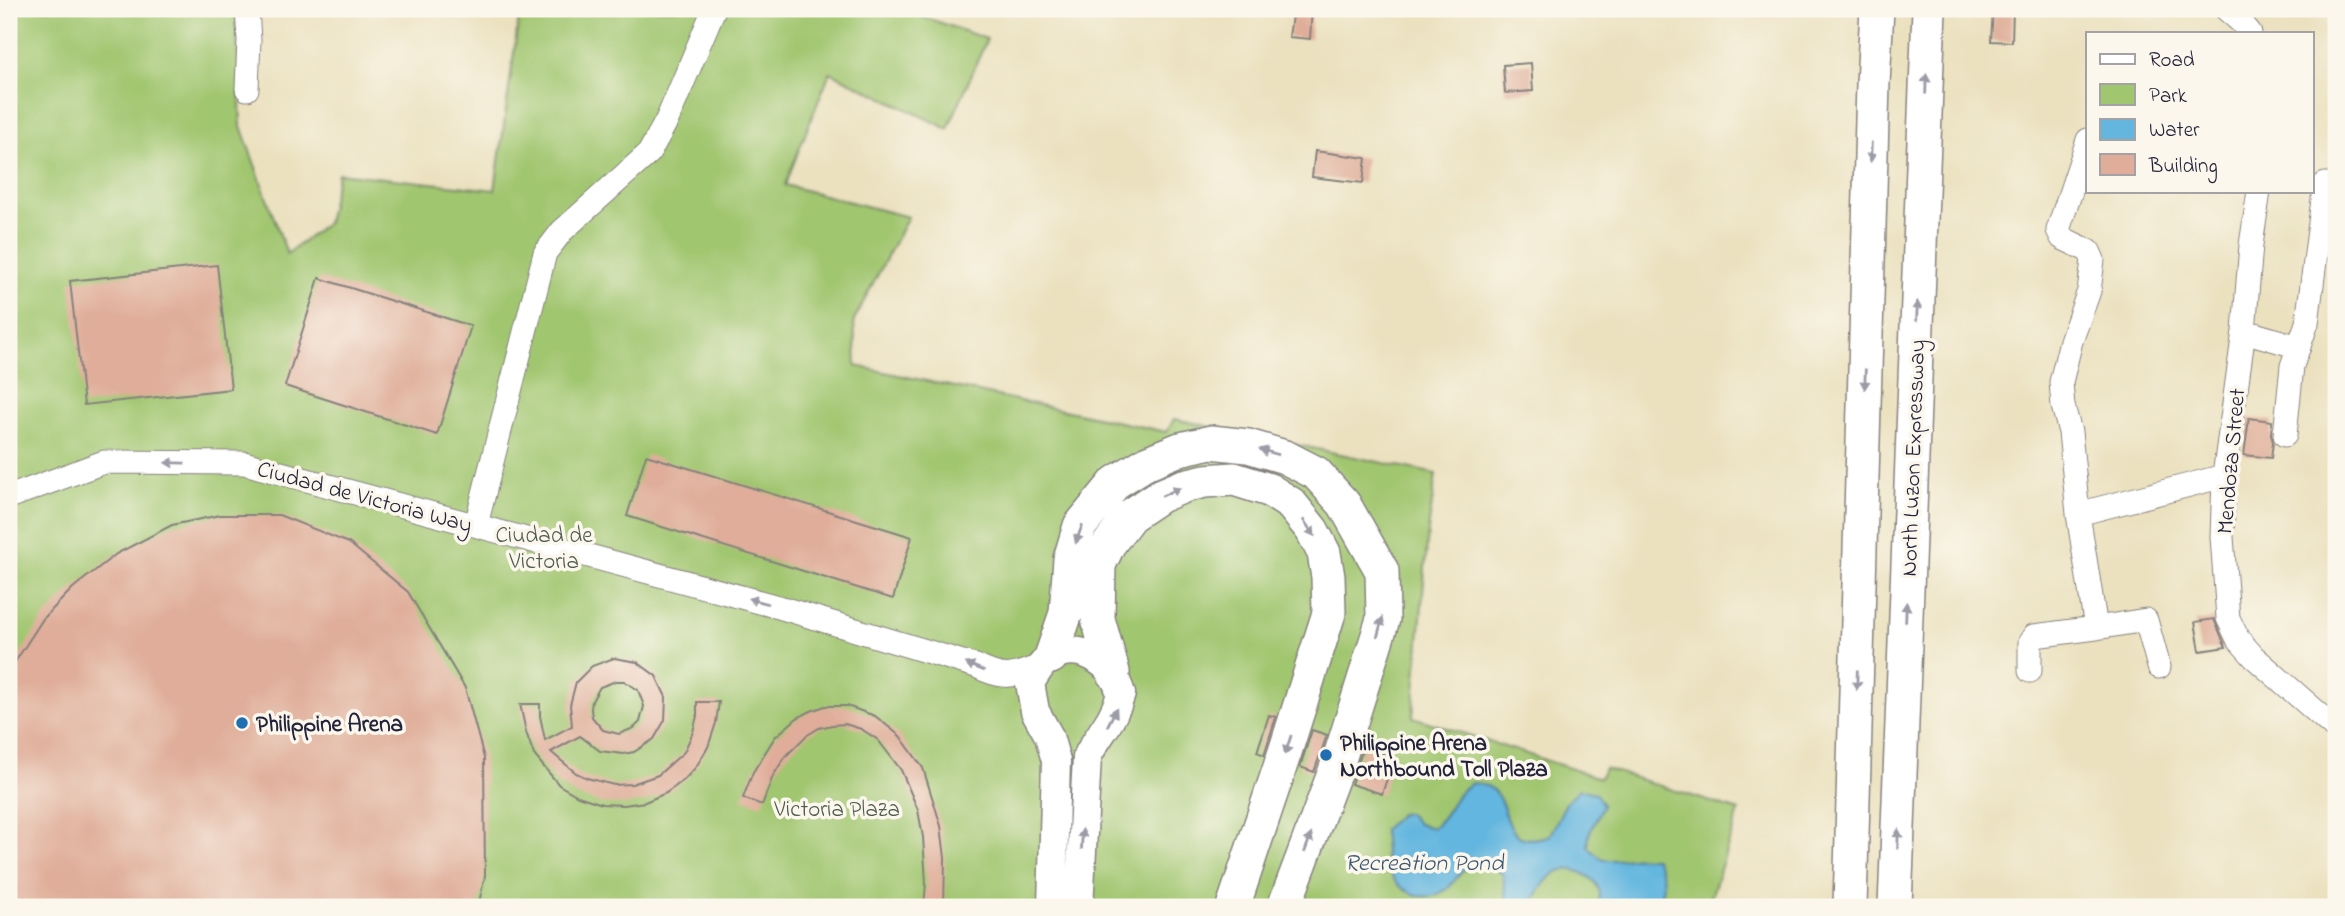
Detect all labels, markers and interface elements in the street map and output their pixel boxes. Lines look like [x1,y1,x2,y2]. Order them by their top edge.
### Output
legend [2086,32,2314,192]
text: Road [2149,46,2195,76]
one-way arrow [1920,72,1931,94]
text: Park [2149,82,2188,112]
text: Water [2149,116,2200,146]
one-way arrow [1865,141,1877,163]
text: Building [2148,152,2218,184]
one-way arrow [1912,300,1923,322]
street label: North Luzon Expressway [1894,339,1937,577]
one-way arrow [1859,368,1871,390]
street label: Mendoza Street [2210,387,2255,536]
one-way arrow [1258,447,1279,457]
street label: Ciudad de Victoria Way [253,454,476,545]
one-way arrow [164,457,186,468]
one-way arrow [1160,486,1181,497]
one-way arrow [1302,519,1316,537]
park label: Ciudad de Victoria [495,520,593,579]
one-way arrow [1073,524,1084,545]
one-way arrow [747,595,769,606]
one-way arrow [1900,600,1912,622]
one-way arrow [1375,617,1385,638]
one-way arrow [965,662,986,673]
one-way arrow [1852,669,1863,691]
one-way arrow [1106,707,1117,727]
place label: Philippine Arena [256,709,403,742]
marker: Philippine Arena [234,715,250,731]
place label: Philippine Arena Northbound Toll Plaza [1340,728,1548,787]
one-way arrow [1282,734,1292,755]
marker: Philippine Arena Northbound Toll Plaza [1318,747,1334,763]
park label: Victoria Plaza [773,794,900,827]
one-way arrow [1077,828,1088,850]
one-way arrow [1892,828,1903,850]
one-way arrow [1303,833,1314,854]
water label: Recreation Pond [1345,847,1505,882]

